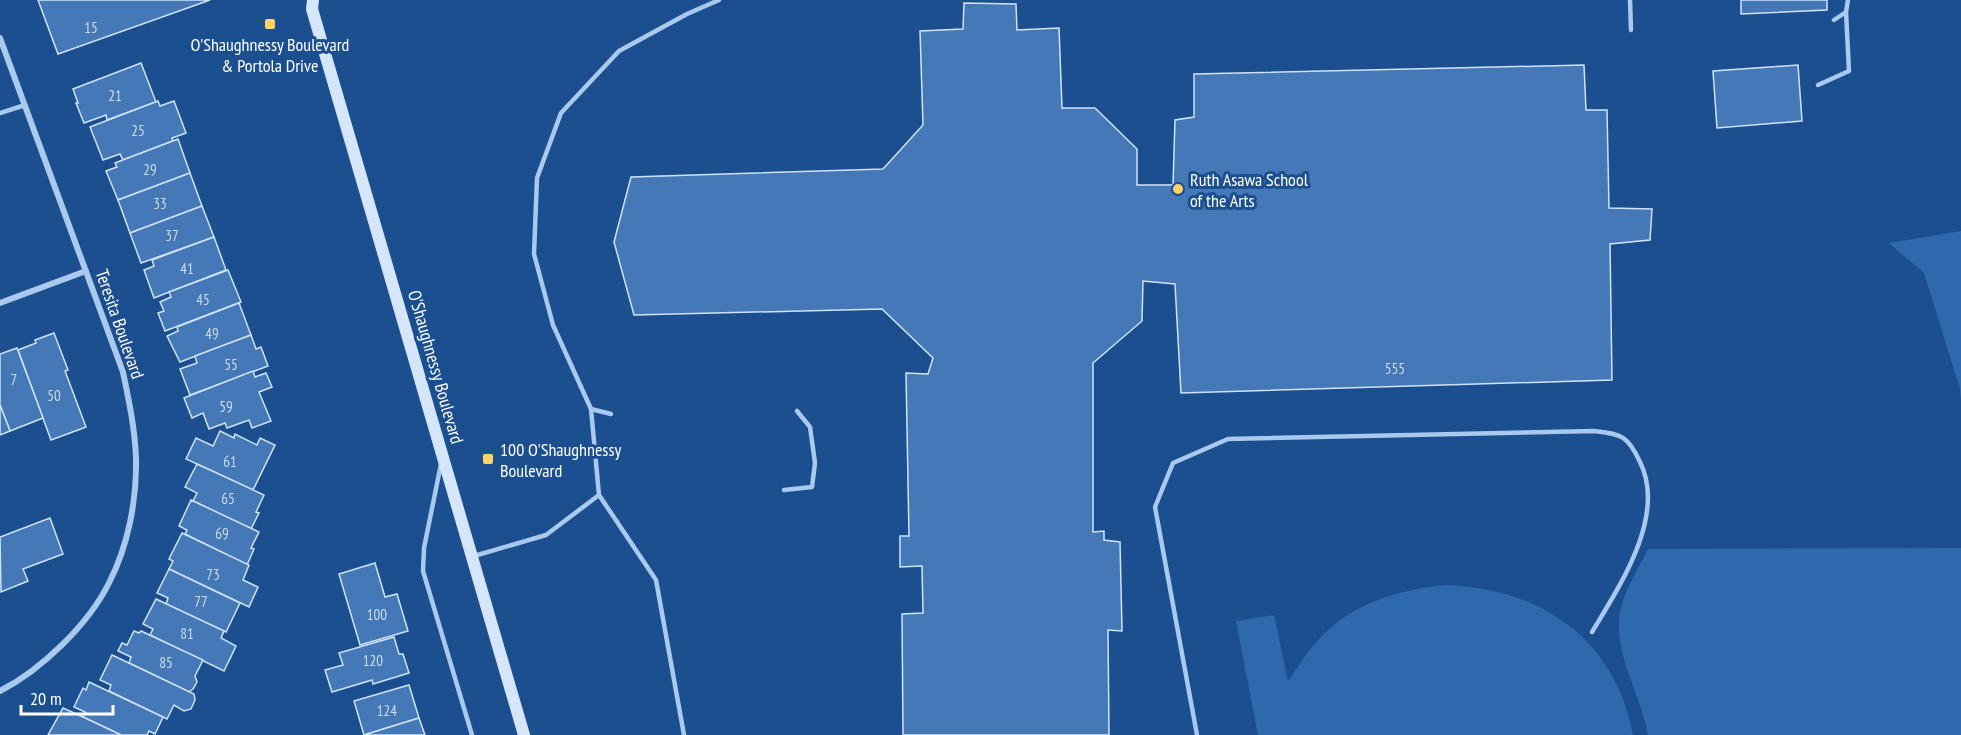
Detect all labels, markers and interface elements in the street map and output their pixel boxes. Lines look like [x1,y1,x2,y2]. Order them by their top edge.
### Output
marker: O'Shaughnessy Boulevard & Portola Drive [263,17,277,31]
house number: 15 [84,18,98,37]
place label: O'Shaughnessy Boulevard & Portola Drive [191,33,349,77]
house number: 21 [108,86,122,105]
house number: 25 [131,121,145,140]
house number: 29 [143,160,157,179]
place label: Ruth Asawa School of the Arts [1190,168,1309,212]
marker: Ruth Asawa School of the Arts [1171,182,1185,196]
house number: 33 [153,194,167,213]
house number: 37 [165,226,179,245]
house number: 41 [180,259,194,278]
street label: Teresita Boulevard [91,266,149,382]
street label: O'Shaughnessy Boulevard [403,288,469,446]
house number: 45 [196,290,210,309]
house number: 49 [205,324,219,343]
house number: 55 [224,355,238,374]
house number: 555 [1385,359,1405,378]
house number: 7 [11,370,17,389]
house number: 50 [47,386,61,405]
house number: 59 [219,397,233,416]
place label: 100 O'Shaughnessy Boulevard [500,438,622,482]
house number: 61 [223,452,237,471]
marker: 100 O'Shaughnessy Boulevard [481,452,495,466]
house number: 65 [221,489,235,508]
house number: 69 [215,524,229,543]
house number: 73 [206,565,220,584]
house number: 77 [194,592,208,611]
house number: 100 [367,605,387,624]
house number: 81 [180,624,194,643]
house number: 120 [363,651,383,670]
house number: 85 [159,653,173,672]
scale bar [21,678,112,716]
text: 20 m [30,687,62,710]
house number: 124 [377,701,397,720]

